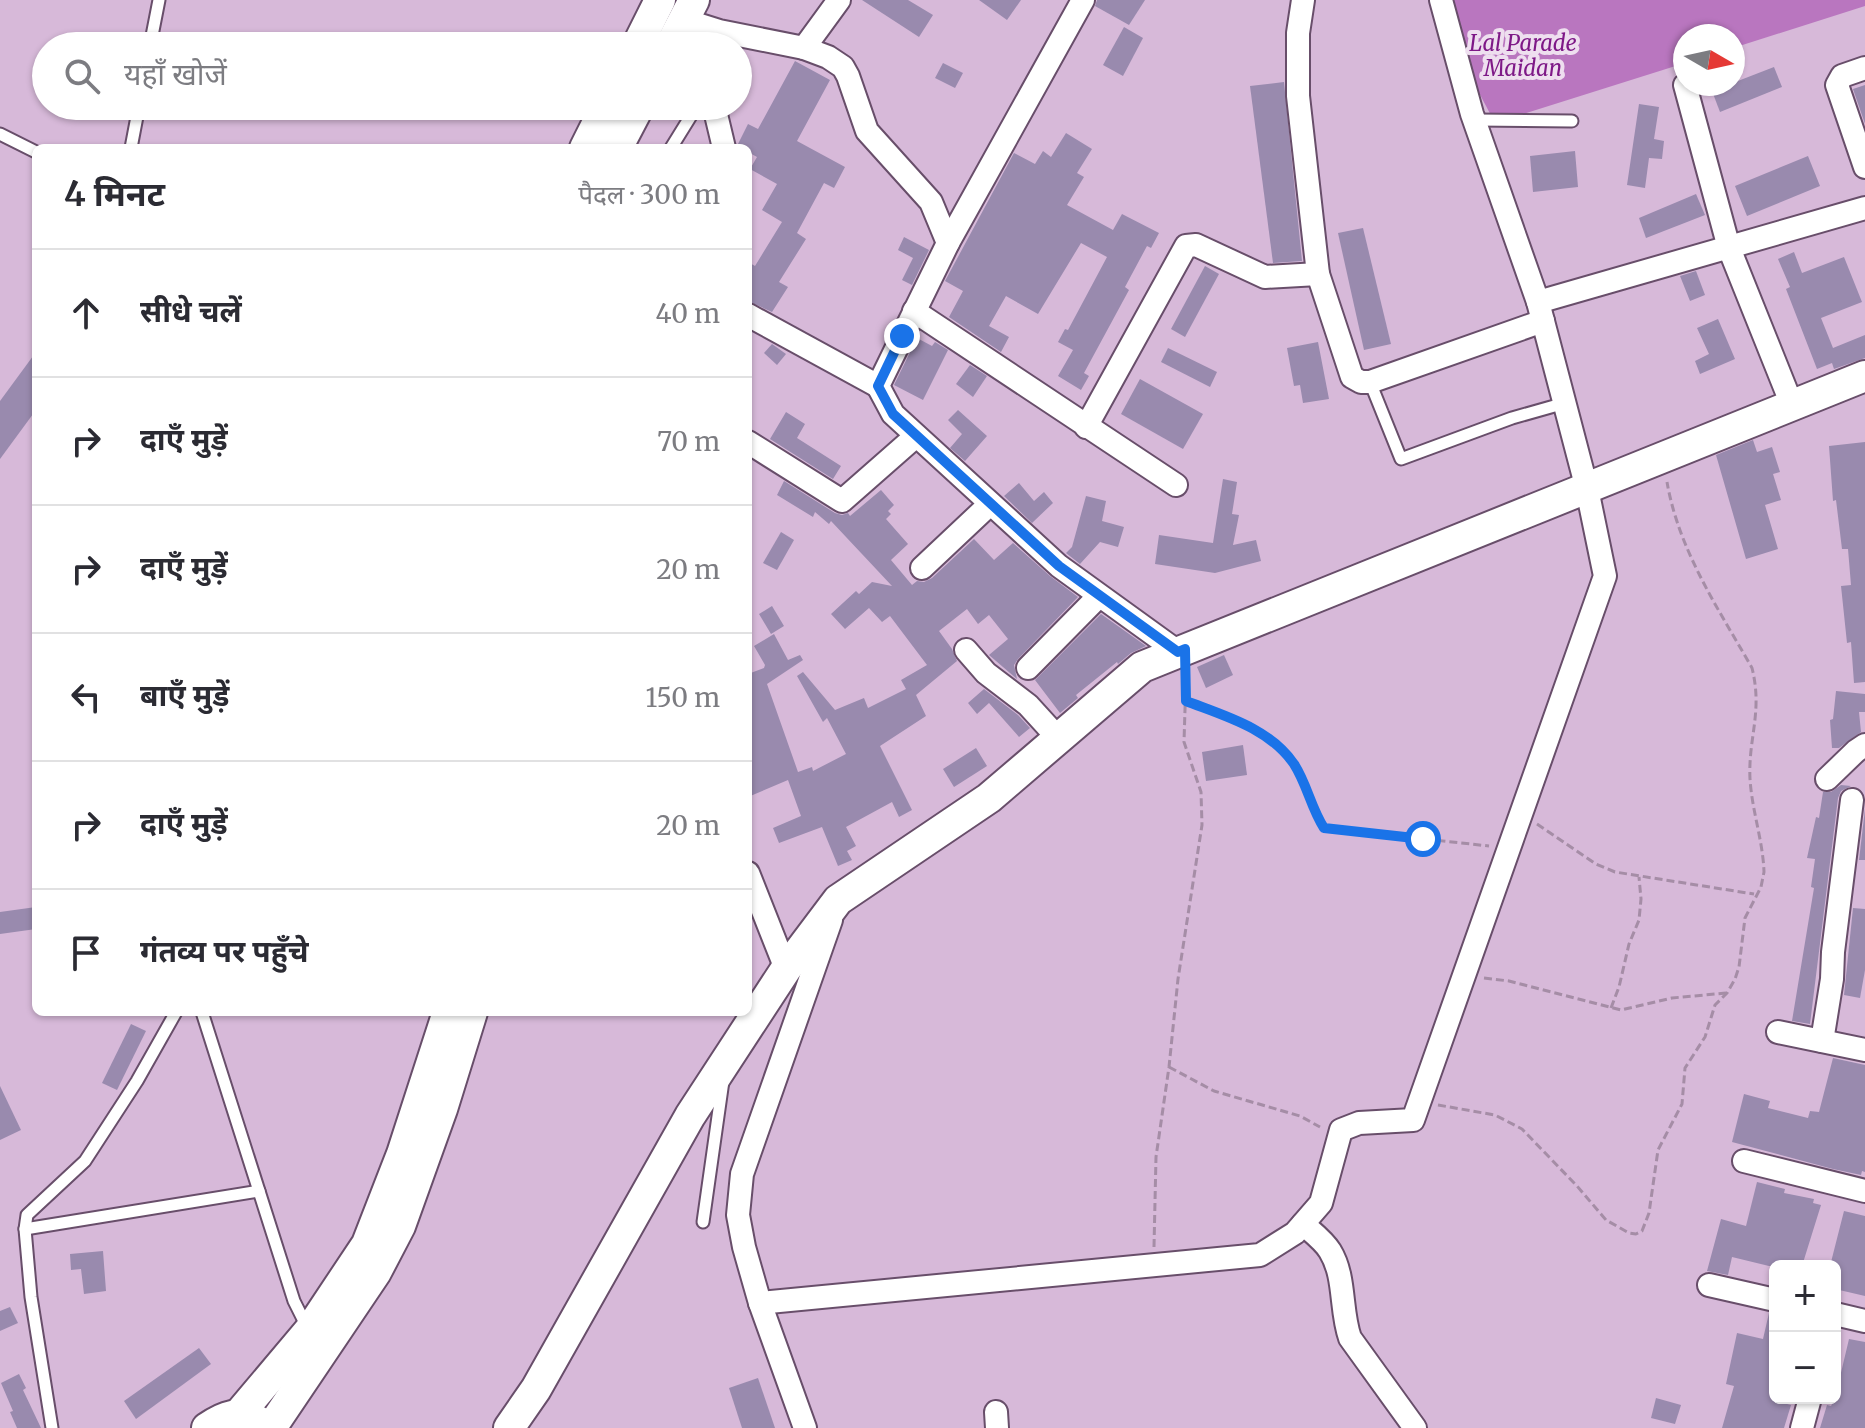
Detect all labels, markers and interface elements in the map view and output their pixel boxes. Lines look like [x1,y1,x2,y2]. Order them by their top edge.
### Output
north arrow [1673,24,1745,96]
park label: Lal Parade Maidan [1469,29,1577,82]
search box [32,32,752,120]
icon: search [60,54,104,98]
text: यहाँ खोजें [124,55,227,93]
text: 4 मिनट [64,173,165,215]
text: पैदल · 300 m [578,178,720,211]
icon: ahead [64,291,108,335]
text: सीधे चलें [140,292,242,330]
text: 40 m [656,297,720,330]
route end [884,318,920,354]
icon: right [64,419,108,463]
text: दाएँ मुड़ें [140,420,228,458]
text: 70 m [657,425,720,458]
icon: right [64,547,108,591]
text: दाएँ मुड़ें [140,548,228,586]
text: 20 m [656,553,720,586]
icon: left [64,675,108,719]
text: बाएँ मुड़ें [140,676,229,714]
text: 150 m [646,681,720,714]
icon: right [64,803,108,847]
text: दाएँ मुड़ें [140,804,228,842]
text: 20 m [656,809,720,842]
route start [1405,821,1441,857]
icon: arrive [64,931,108,975]
text: गंतव्य पर पहुँचे [140,932,308,970]
map controls [1769,1260,1841,1404]
button: + [1769,1260,1841,1332]
button: − [1769,1332,1841,1404]

